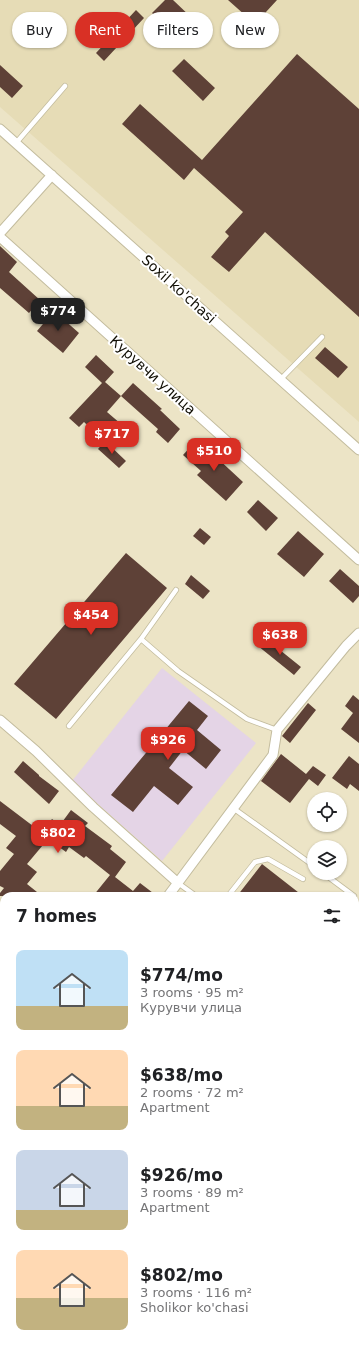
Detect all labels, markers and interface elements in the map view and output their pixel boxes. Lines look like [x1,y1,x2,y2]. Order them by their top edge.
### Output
chip: Buy [12,12,67,48]
chip: Rent [75,12,135,48]
chip: Filters [143,12,213,48]
chip: New [221,12,279,48]
street label: Soxil ko'chasi [139,252,219,326]
pin: $774 [34,298,82,332]
text: $774 [40,303,76,318]
street label: Курувчи улица [107,332,199,418]
pin: $717 [88,421,136,455]
text: $717 [94,426,130,441]
pin: $510 [190,438,238,472]
text: $510 [196,443,232,458]
pin: $454 [67,602,115,636]
text: $454 [73,607,109,622]
pin: $638 [256,622,304,656]
text: $638 [262,627,298,642]
pin: $926 [144,727,192,761]
text: $926 [150,732,186,747]
map controls [307,792,347,880]
button: locate [307,792,347,832]
pin: $802 [34,820,82,854]
text: $802 [40,825,76,840]
button: layers [307,840,347,880]
icon: filters [321,905,343,927]
text: 7 homes [16,906,97,926]
text: $774/mo [140,965,223,985]
icon: home [48,966,96,1014]
text: 3 rooms · 95 m² [140,985,244,1000]
text: Курувчи улица [140,1000,242,1015]
text: $638/mo [140,1065,223,1085]
icon: home [48,1066,96,1114]
text: 2 rooms · 72 m² [140,1085,244,1100]
text: Apartment [140,1100,210,1115]
text: $926/mo [140,1165,223,1185]
icon: home [48,1166,96,1214]
text: 3 rooms · 89 m² [140,1185,244,1200]
text: Apartment [140,1200,210,1215]
text: $802/mo [140,1265,223,1285]
icon: home [48,1266,96,1314]
text: 3 rooms · 116 m² [140,1285,252,1300]
text: Sholikor ko'chasi [140,1300,249,1315]

